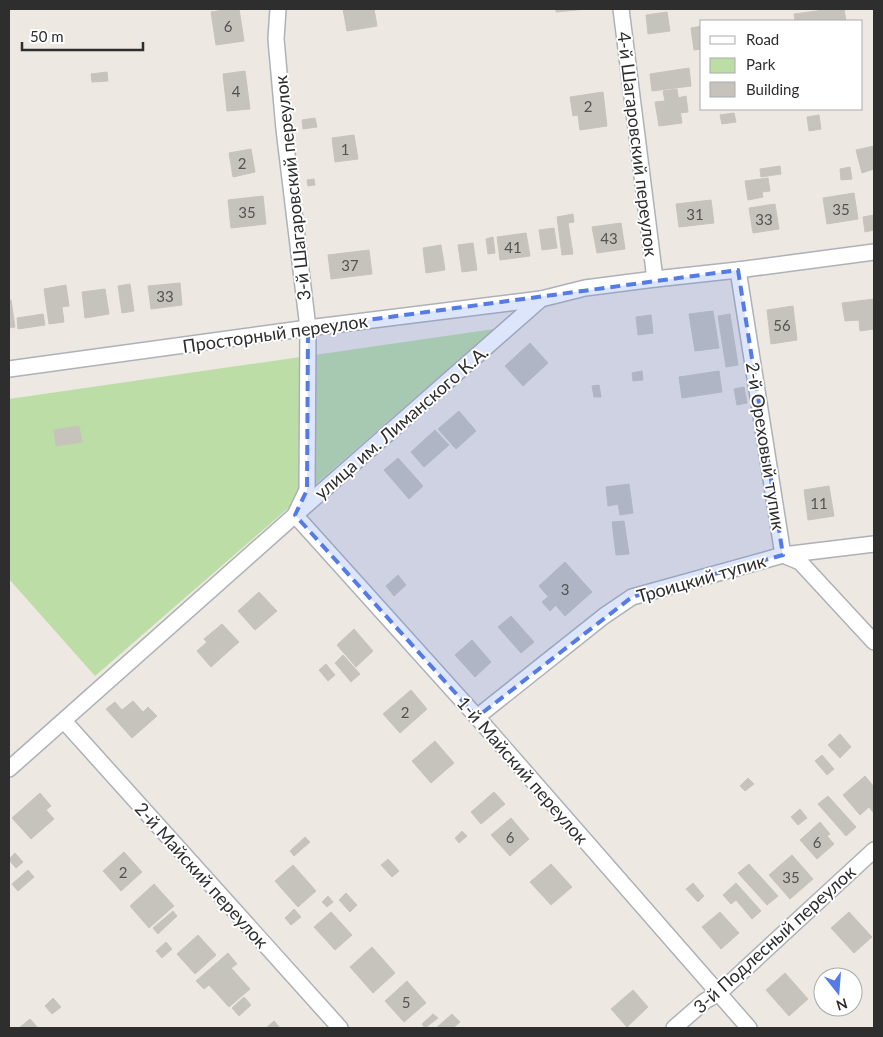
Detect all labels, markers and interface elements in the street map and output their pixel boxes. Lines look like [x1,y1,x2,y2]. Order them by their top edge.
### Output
house number: 6 [224,17,233,35]
scale bar [22,20,144,52]
legend [700,20,863,110]
text: 50 m [30,27,64,45]
street label: 4-й Шагаровский переулок [613,30,663,258]
text: Road [746,30,779,48]
text: Park [746,55,776,73]
street label: 3-й Шагаровский переулок [269,74,315,302]
text: Building [746,80,799,98]
house number: 4 [232,82,241,100]
house number: 2 [584,97,592,115]
house number: 1 [341,140,349,158]
house number: 2 [238,154,246,172]
house number: 35 [832,200,850,218]
house number: 35 [238,203,256,221]
house number: 31 [686,205,704,223]
house number: 33 [755,210,773,228]
house number: 43 [600,229,618,247]
house number: 41 [504,238,522,256]
house number: 37 [341,256,359,274]
house number: 33 [156,287,174,305]
street label: Просторный переулок [181,309,370,357]
house number: 56 [773,316,791,334]
street label: улица им. Лиманского К.А. [310,341,492,503]
street label: 2-й Ореховый тупик [742,361,790,532]
house number: 11 [810,494,828,512]
street label: Троицкий тупик [634,549,769,607]
house number: 3 [561,580,569,598]
street label: 1-й Майский переулок [453,692,594,849]
house number: 2 [401,703,409,721]
street label: 2-й Майский переулок [131,798,274,953]
house number: 6 [506,828,515,846]
house number: 6 [813,833,822,851]
street label: 3-й Подлесный переулок [689,860,860,1018]
house number: 2 [119,863,127,881]
house number: 35 [782,868,800,886]
north arrow [813,967,863,1017]
house number: 5 [402,993,410,1011]
text: N [834,995,850,1015]

